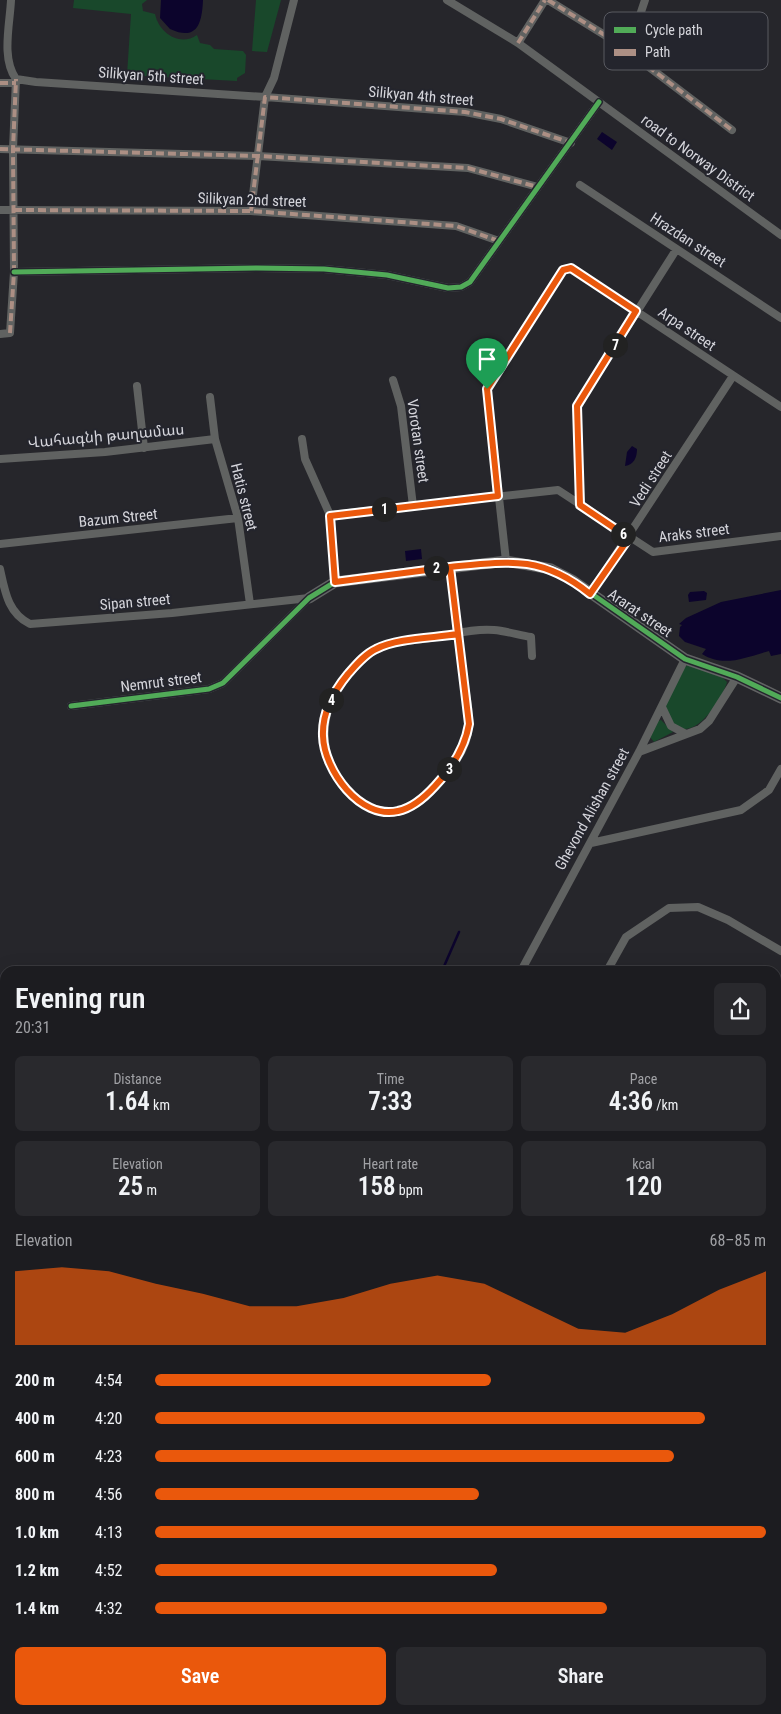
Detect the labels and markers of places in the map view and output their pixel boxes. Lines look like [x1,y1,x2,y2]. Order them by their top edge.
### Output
pin: 7 [602,332,628,358]
pin [466,338,508,389]
pin: 1 [372,496,396,522]
pin: 6 [610,522,636,546]
pin: 2 [424,556,448,580]
pin: 4 [318,688,344,712]
pin: 3 [436,756,462,782]

